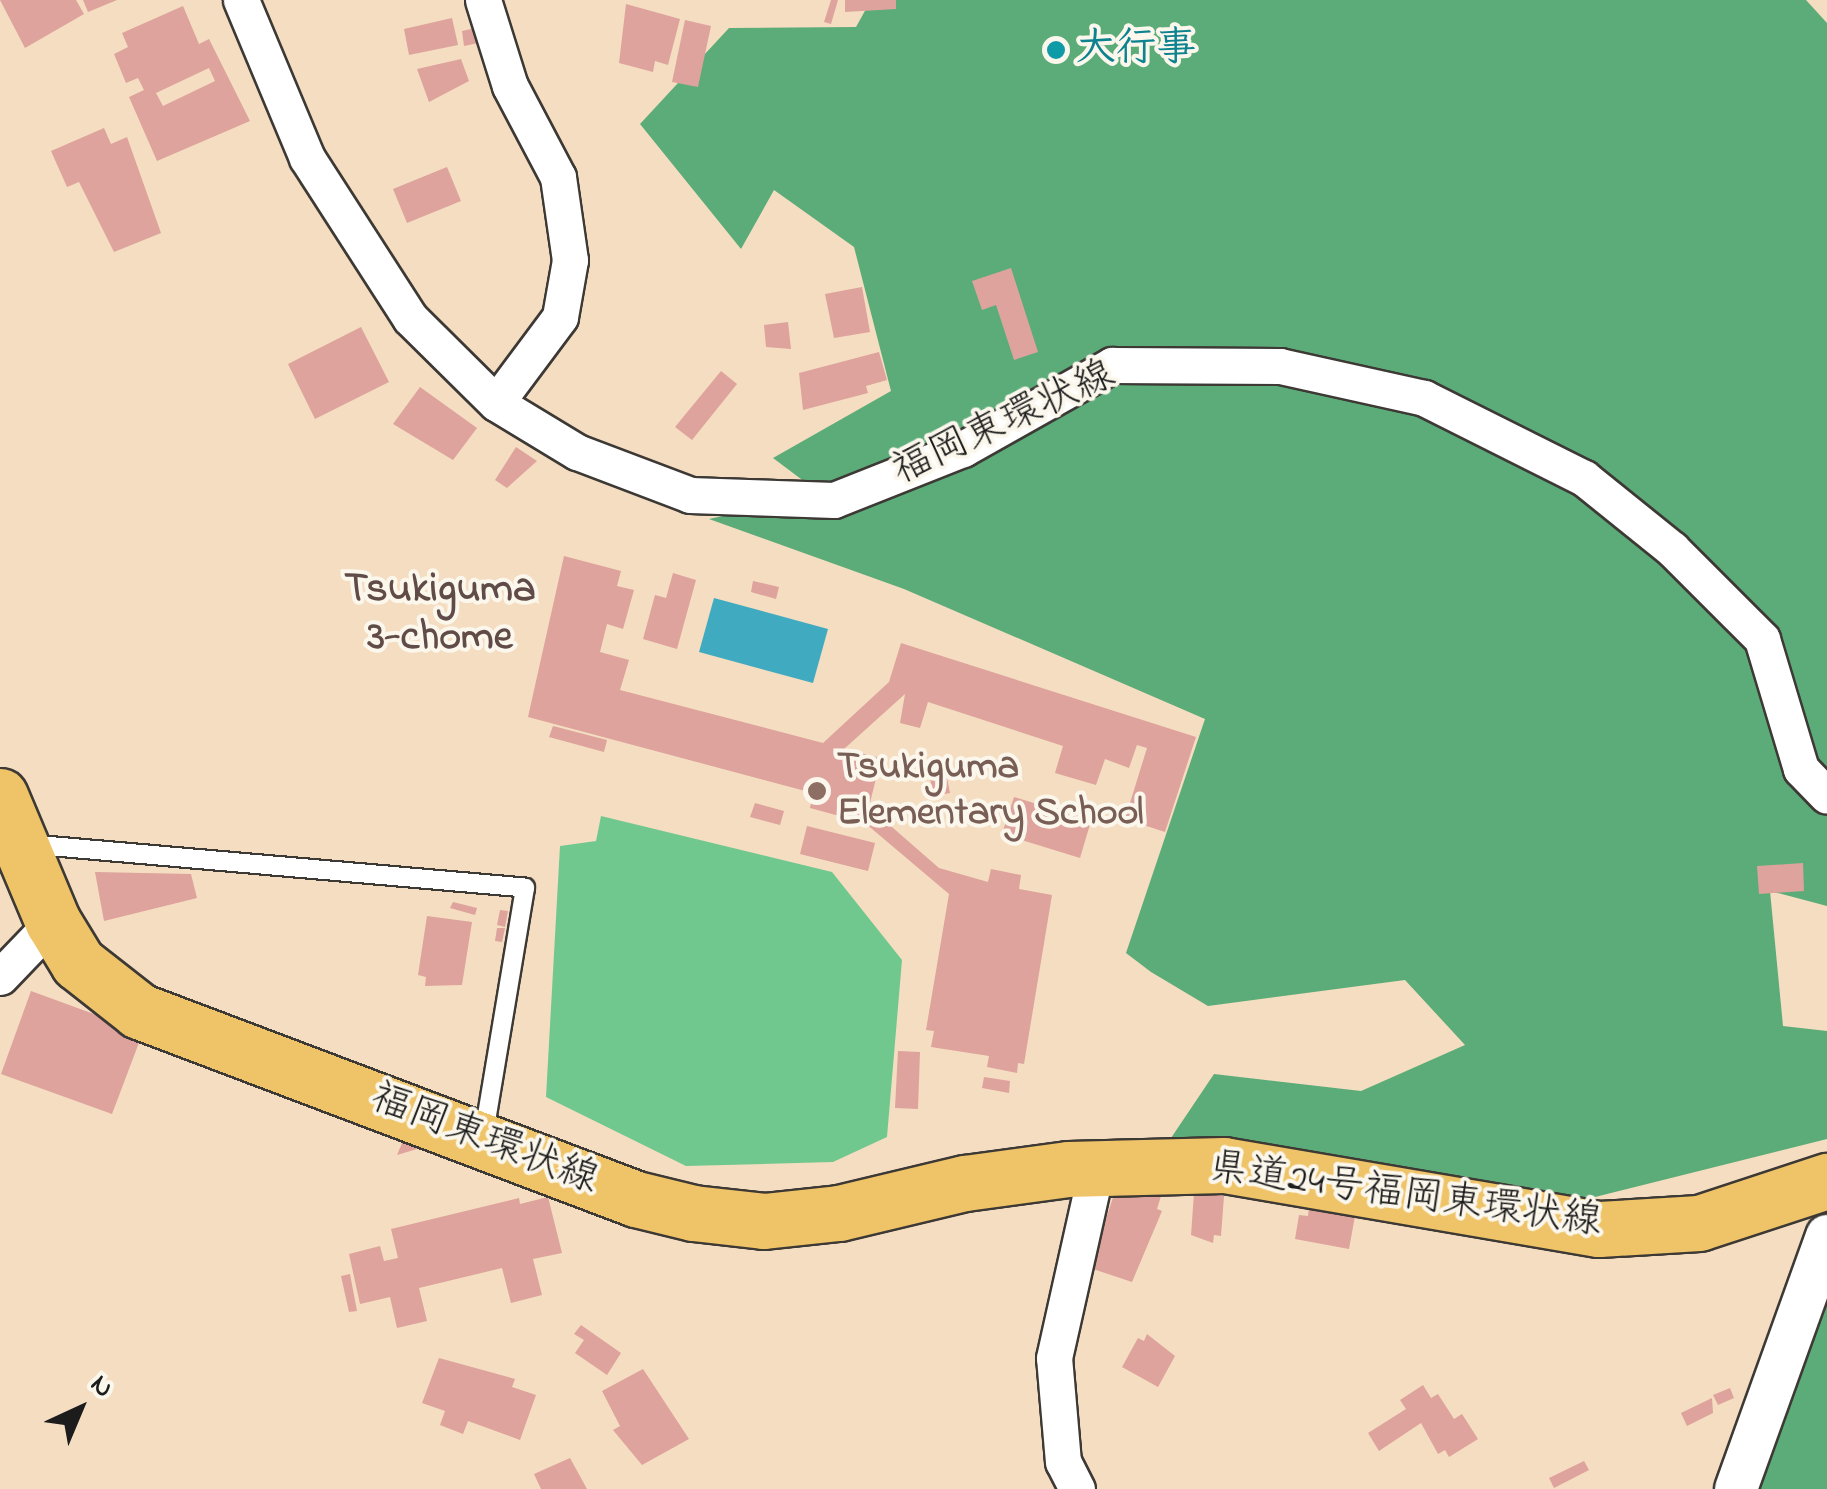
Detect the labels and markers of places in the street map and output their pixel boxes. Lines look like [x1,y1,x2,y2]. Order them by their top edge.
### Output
place label: 大行事 [1076,26,1196,74]
marker: 大行事 [1045,39,1067,61]
place label: Tsukiguma Elementary School [837,744,1144,838]
marker: Tsukiguma Elementary School [806,780,828,802]

